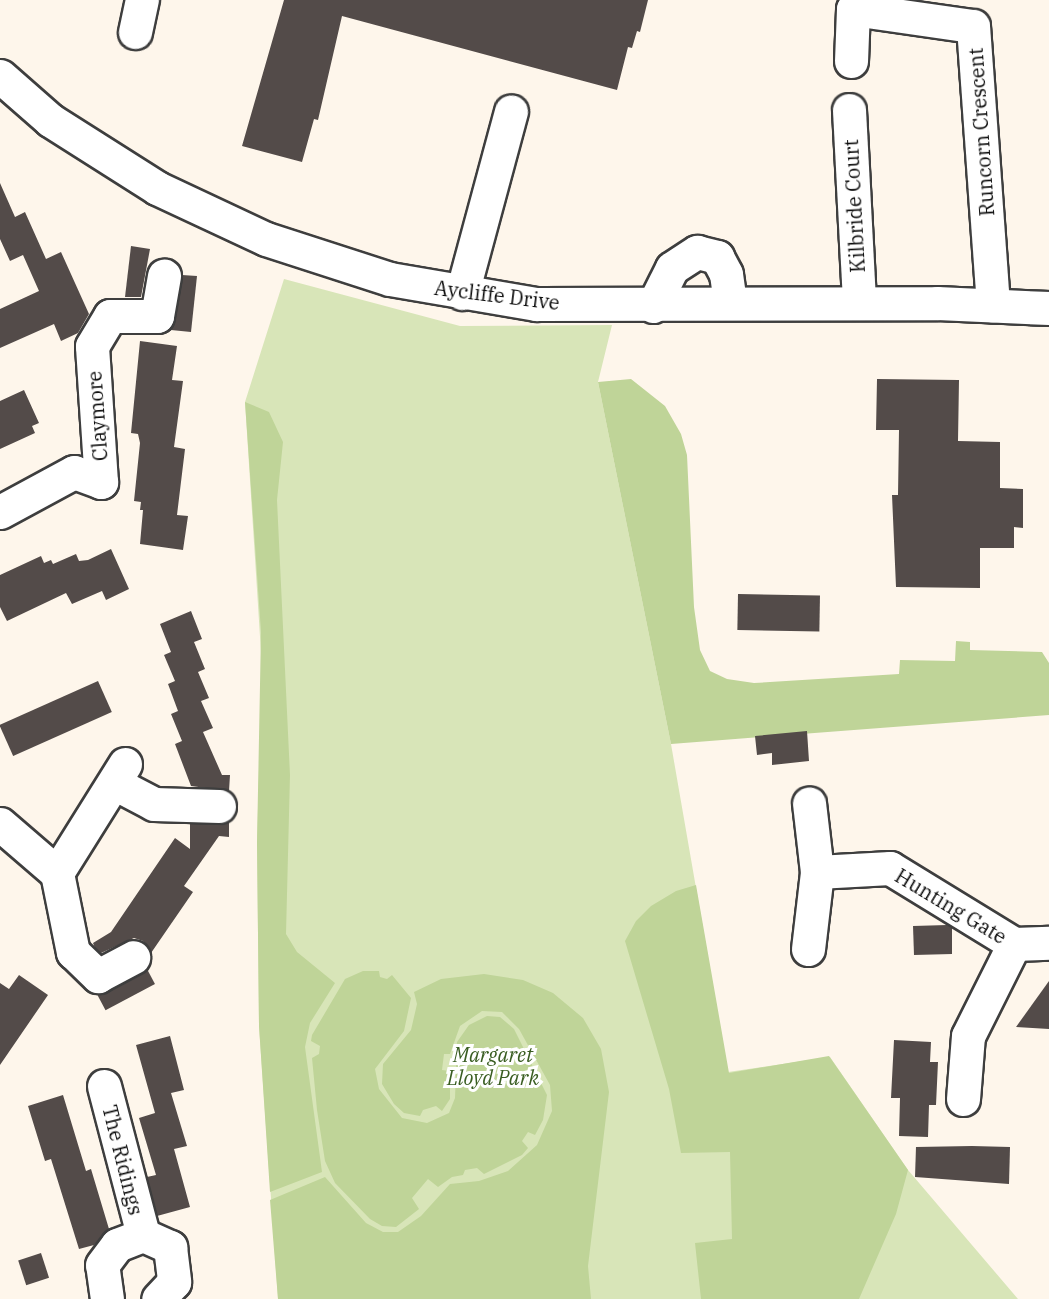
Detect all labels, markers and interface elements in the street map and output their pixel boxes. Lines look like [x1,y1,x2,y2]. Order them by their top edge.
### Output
street label: Runcorn Crescent [963,47,999,217]
street label: Kilbride Court [839,139,869,273]
street label: Aycliffe Drive [433,275,561,315]
street label: Claymore [82,370,112,462]
street label: Hunting Gate [891,863,1011,949]
park label: Margaret Lloyd Park [447,1043,539,1090]
street label: The Ridings [98,1103,148,1217]

